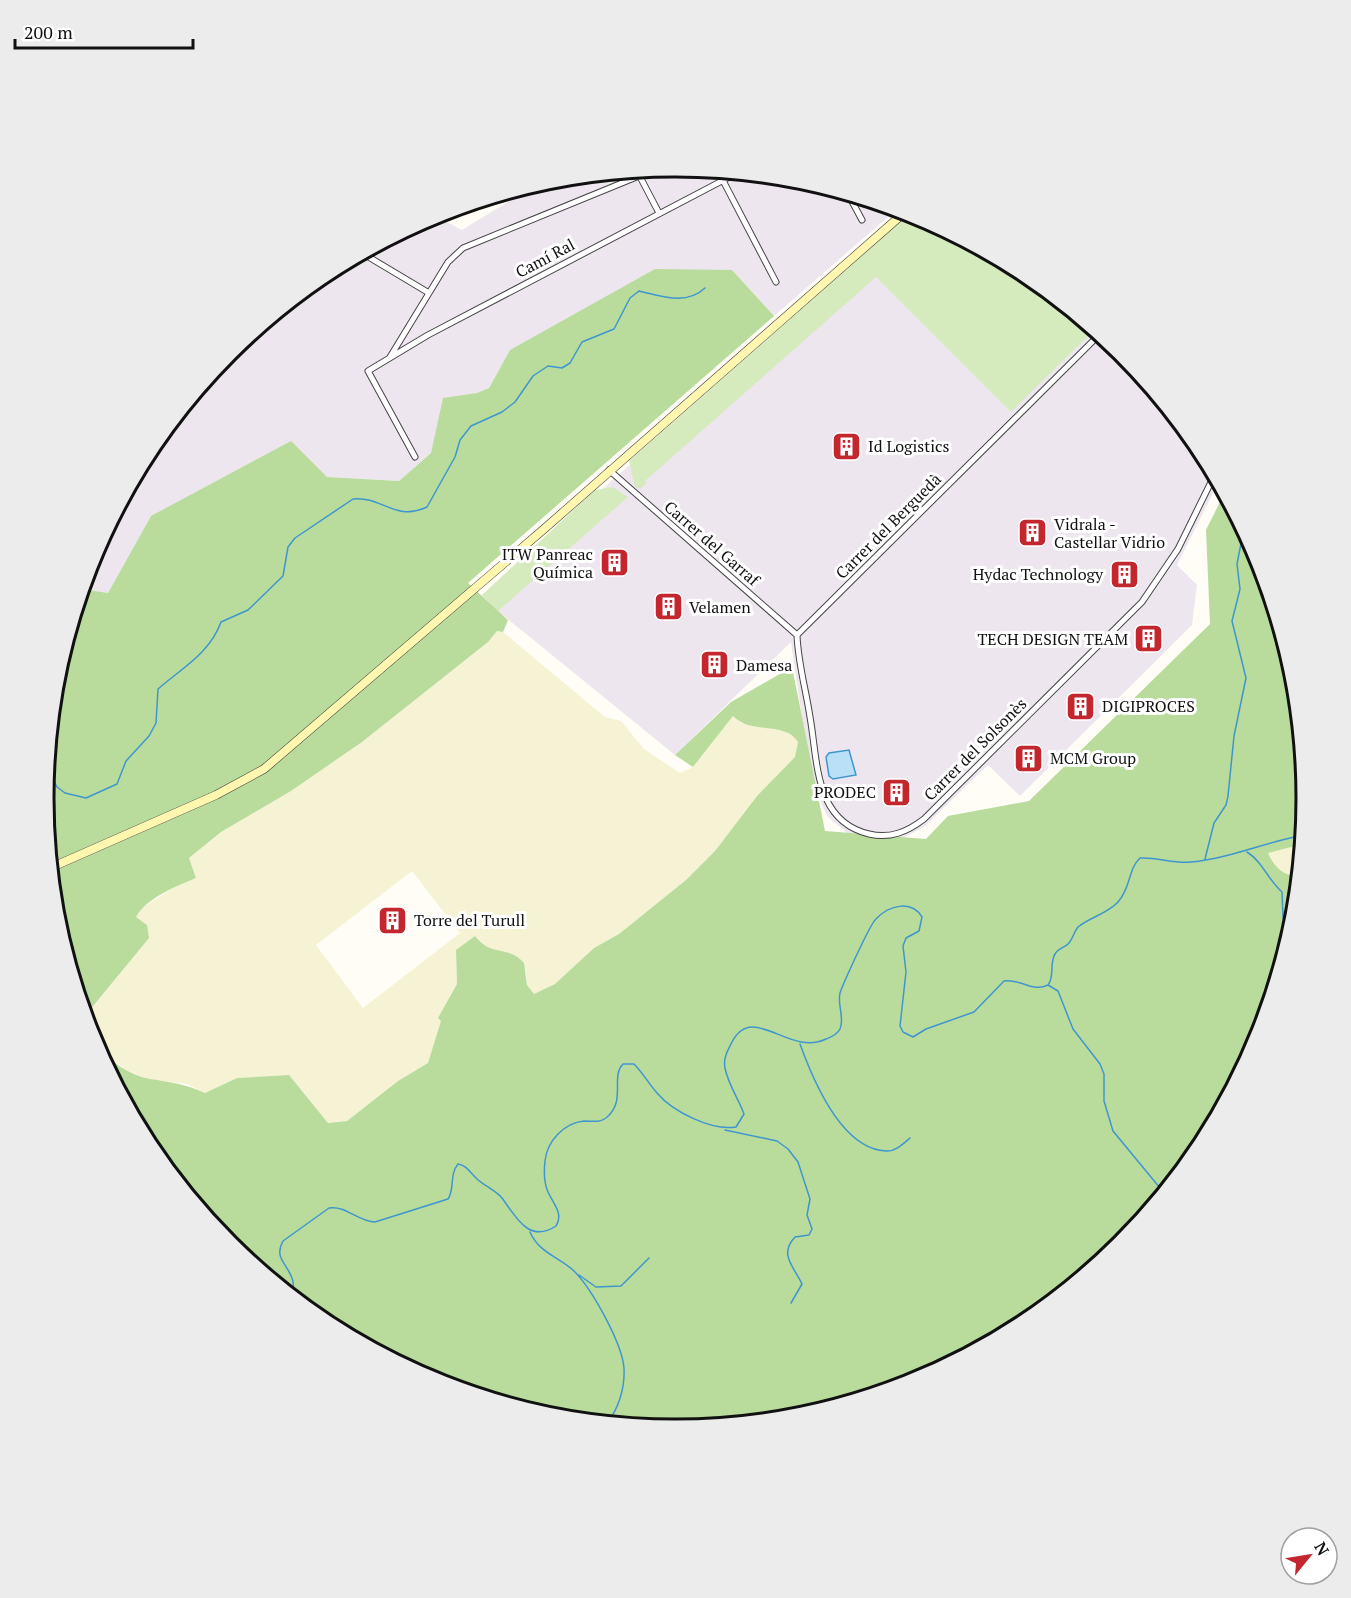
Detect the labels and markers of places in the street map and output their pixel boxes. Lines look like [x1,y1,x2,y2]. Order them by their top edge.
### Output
building icon: Id Logistics [831,430,863,462]
place label: Id Logistics [868,435,949,457]
place label: Vidrala - Castellar Vidrio [1054,513,1165,553]
building icon: Vidrala - Castellar Vidrio [1017,517,1049,549]
place label: ITW Panreac Química [502,543,593,583]
building icon: ITW Panreac Química [598,547,630,579]
building icon: Hydac Technology [1108,558,1140,590]
place label: Hydac Technology [973,563,1104,585]
building icon: Velamen [652,591,684,623]
place label: Velamen [689,596,751,618]
building icon: TECH DESIGN TEAM [1133,623,1165,655]
place label: TECH DESIGN TEAM [977,628,1128,650]
building icon: Damesa [699,649,731,681]
place label: Damesa [736,654,792,676]
building icon: DIGIPROCES [1065,690,1097,722]
place label: DIGIPROCES [1102,695,1195,717]
building icon: MCM Group [1013,742,1045,774]
place label: MCM Group [1050,747,1136,769]
building icon: PRODEC [881,776,913,808]
place label: PRODEC [814,781,876,803]
building icon: Torre del Turull [377,904,409,936]
place label: Torre del Turull [414,909,525,931]

